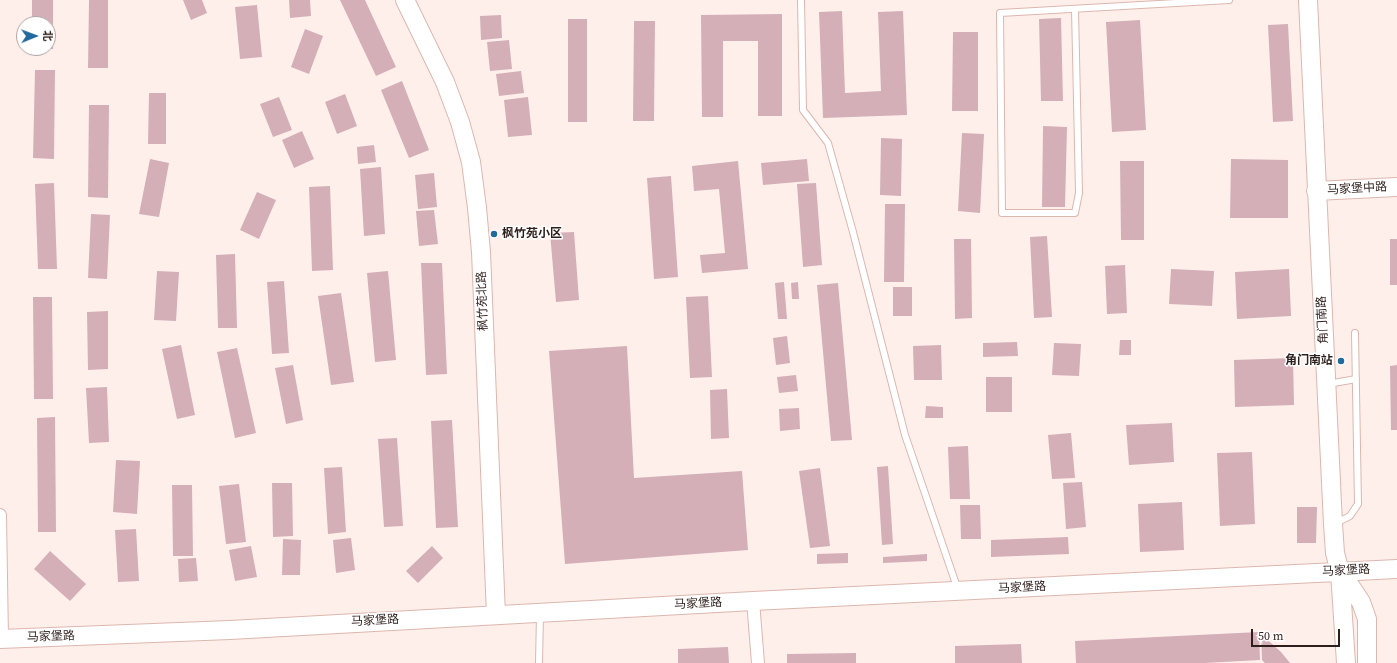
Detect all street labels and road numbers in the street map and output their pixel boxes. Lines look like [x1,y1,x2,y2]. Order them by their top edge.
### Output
street label: 马家堡中路 [1327,180,1387,198]
street label: 枫竹苑北路 [475,271,491,331]
street label: 角门南路 [1315,296,1331,344]
street label: 马家堡路 [1322,563,1370,579]
street label: 马家堡路 [998,580,1046,596]
street label: 马家堡路 [674,596,722,612]
street label: 马家堡路 [351,613,399,629]
street label: 马家堡路 [27,629,75,645]

